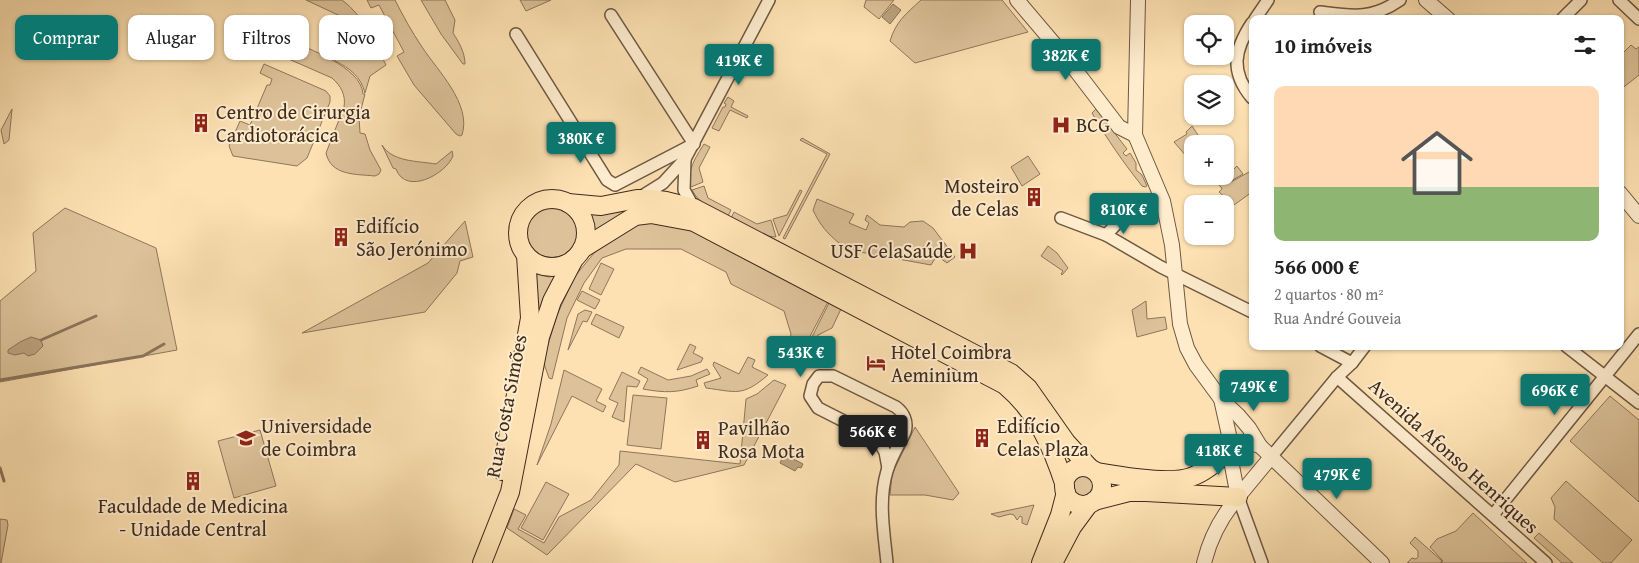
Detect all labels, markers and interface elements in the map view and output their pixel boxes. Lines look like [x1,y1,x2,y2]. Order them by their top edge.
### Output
chip: Comprar [15,15,118,60]
chip: Alugar [128,15,214,60]
chip: Filtros [224,15,309,60]
chip: Novo [319,15,393,60]
map controls [1184,15,1234,245]
button: locate [1184,15,1234,65]
text: 10 imóveis [1274,30,1372,61]
icon: filters [1571,31,1599,59]
pin: 382K € [1025,38,1107,81]
text: 382K € [1043,43,1089,67]
pin: 419K € [698,44,780,86]
text: 419K € [716,48,762,72]
button: layers [1184,75,1234,125]
place label: Centro de Cirurgia Cardiotorácica [216,97,371,149]
place label: BCG [1076,110,1110,139]
building icon: Centro de Cirurgia Cardiotorácica [190,112,212,134]
hospital icon: BCG [1050,114,1072,136]
icon: home [1392,118,1482,208]
pin: 380K € [540,121,622,164]
text: 380K € [558,126,604,150]
button: + [1184,135,1234,185]
place label: Mosteiro de Celas [944,171,1019,223]
building icon: Mosteiro de Celas [1023,186,1045,208]
pin: 810K € [1083,192,1165,235]
button: − [1184,195,1234,245]
text: 810K € [1101,197,1147,221]
place label: Edifício São Jerónimo [356,211,467,263]
building icon: Edifício São Jerónimo [330,226,352,248]
place label: USF CelaSaúde [830,236,953,265]
hospital icon: USF CelaSaúde [957,240,979,262]
text: 566 000 € [1274,251,1359,282]
text: 2 quartos · 80 m² [1274,282,1384,306]
text: Rua André Gouveia [1274,306,1401,330]
street label: Rua Costa Simões [477,332,534,480]
pin: 543K € [760,336,842,378]
place label: Hotel Coimbra Aeminium [891,337,1012,389]
text: 543K € [778,340,824,364]
hotel icon: Hotel Coimbra Aeminium [865,352,887,374]
pin: 749K € [1213,370,1295,412]
street label: Avenida Afonso Henriques [1363,371,1546,540]
text: 749K € [1231,374,1277,398]
pin: 696K € [1514,374,1596,416]
text: 696K € [1532,378,1578,402]
place label: Universidade de Coimbra [261,411,372,463]
place label: Edifício Celas Plaza [997,411,1089,463]
place label: Pavilhão Rosa Mota [718,413,805,465]
pin: 566K € [832,414,914,457]
text: 566K € [850,419,896,443]
school or university icon: Universidade de Coimbra [235,427,257,449]
building icon: Edifício Celas Plaza [971,427,993,449]
building icon: Pavilhão Rosa Mota [692,429,714,451]
pin: 418K € [1178,434,1260,476]
text: 418K € [1196,438,1242,462]
pin: 479K € [1296,458,1378,500]
text: 479K € [1314,462,1360,486]
building icon: Faculdade de Medicina - Unidade Central [182,470,204,492]
place label: Faculdade de Medicina - Unidade Central [98,491,289,543]

